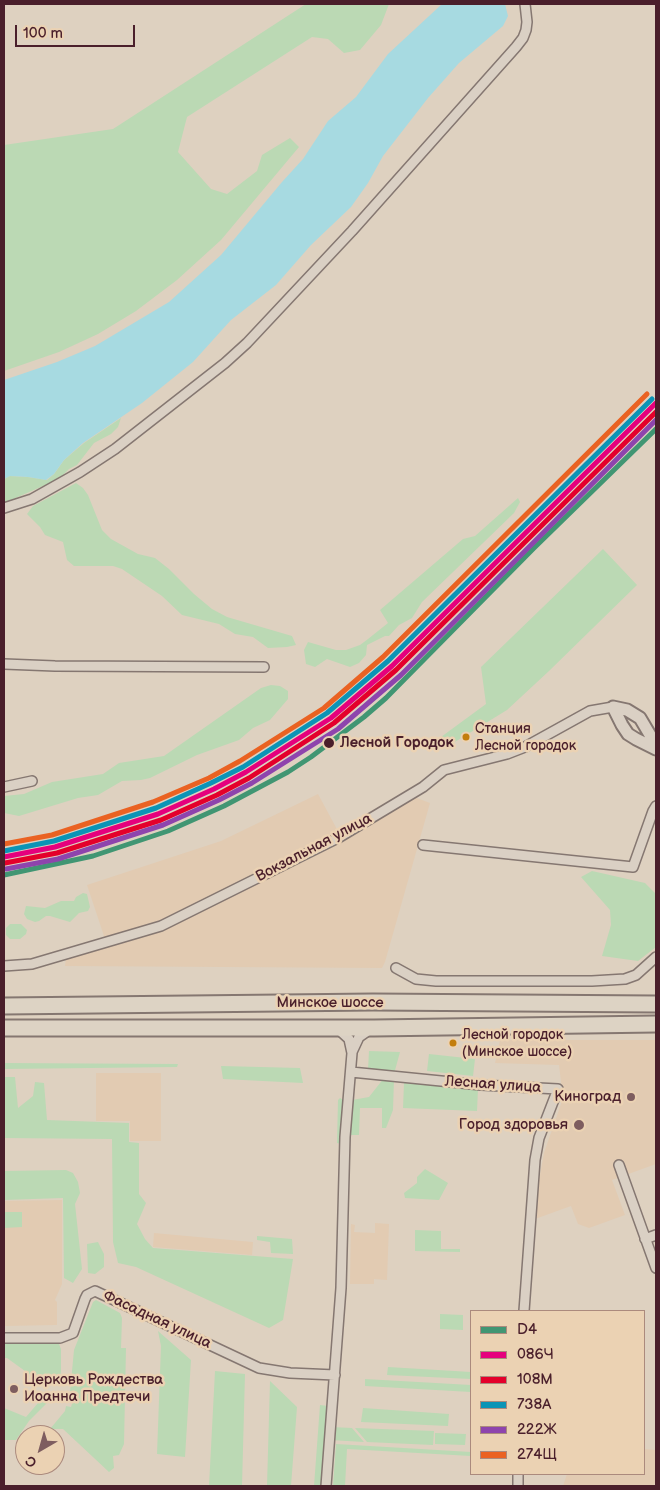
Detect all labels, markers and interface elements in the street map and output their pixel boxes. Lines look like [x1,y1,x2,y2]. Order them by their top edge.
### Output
scale bar [18,15,138,47]
text: 100 m [23,24,63,43]
place label: Станция Лесной городок [475,721,576,754]
marker: Станция Лесной городок [461,732,471,742]
place label: Лесной Городок [340,734,454,752]
marker: Лесной Городок [322,736,336,750]
street label: Вокзальная улица [253,810,375,886]
street label: Минское шоссе [276,994,384,1012]
place label: Лесной городок (Минское шоссе) [462,1027,572,1060]
marker: Лесной городок (Минское шоссе) [448,1038,458,1048]
street label: Лесная улица [444,1073,542,1097]
place label: Киноград [554,1088,621,1106]
marker: Киноград [625,1091,637,1103]
place label: Город здоровья [459,1116,568,1134]
marker: Город здоровья [572,1118,586,1132]
street label: Фасадная улица [100,1287,214,1353]
legend [470,1310,645,1475]
text: D4 [517,1320,537,1339]
text: 086Ч [517,1345,554,1364]
text: 108М [517,1370,553,1389]
place label: Церковь Рождества Иоанна Предтечи [24,1371,163,1406]
marker: Церковь Рождества Иоанна Предтечи [8,1383,20,1395]
text: 738А [517,1395,551,1414]
text: 222Ж [517,1420,557,1439]
north arrow [15,1425,65,1475]
text: 274Щ [517,1445,557,1464]
text: С [22,1452,40,1471]

